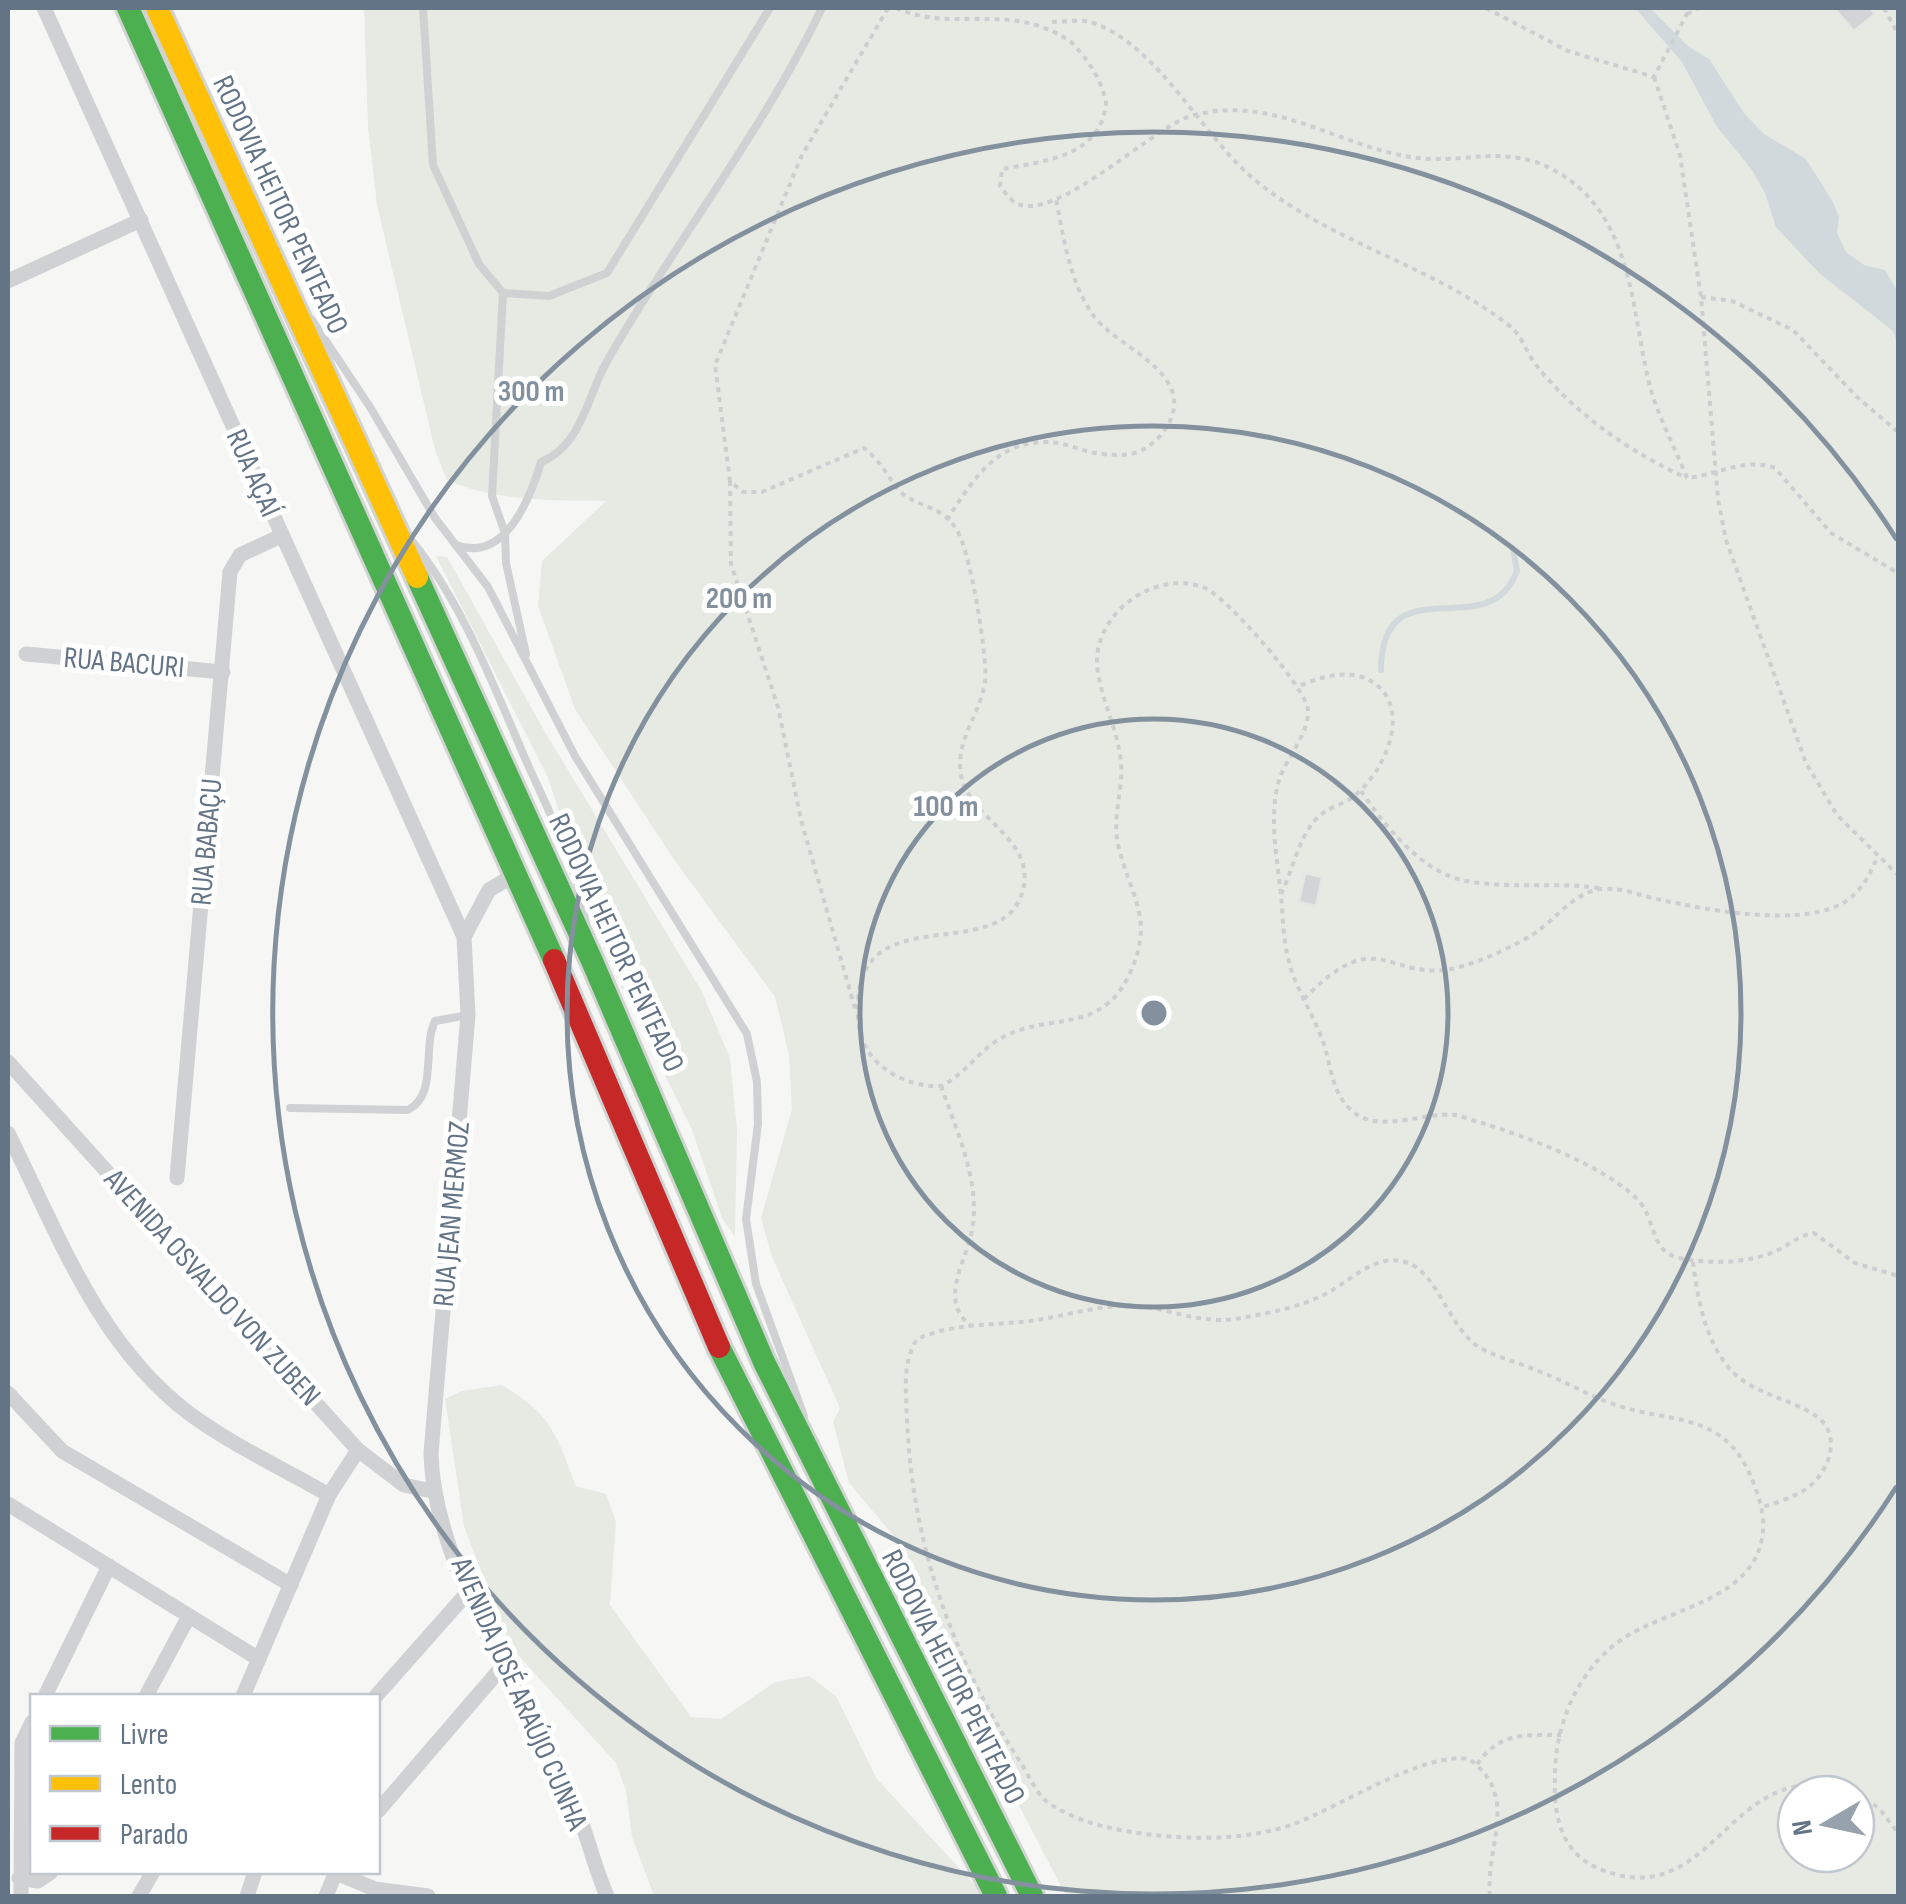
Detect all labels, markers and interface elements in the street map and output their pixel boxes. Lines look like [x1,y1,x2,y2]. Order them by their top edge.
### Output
street label: RODOVIA HEITOR PENTEADO [204,70,356,340]
text: 300 m [498,374,564,410]
street label: RUA AÇAÍ [218,424,288,522]
text: 200 m [706,581,772,617]
street label: RUA BACURI [62,640,186,686]
street label: RUA BABAÇU [184,777,230,907]
text: 100 m [914,789,978,825]
street label: RODOVIA HEITOR PENTEADO [540,808,692,1078]
centre of rings [1136,995,1172,1031]
street label: RUA JEAN MERMOZ [426,1120,478,1308]
street label: AVENIDA OSVALDO VON ZUBEN [96,1162,328,1414]
street label: RODOVIA HEITOR PENTEADO [873,1544,1033,1810]
street label: AVENIDA JOSÉ ARAÚJO CUNHA [442,1551,595,1836]
legend [30,1694,380,1874]
text: Livre [120,1717,168,1753]
text: Lento [120,1767,177,1803]
north arrow [1776,1774,1876,1874]
text: Parado [120,1817,188,1853]
text: N [1785,1818,1820,1838]

